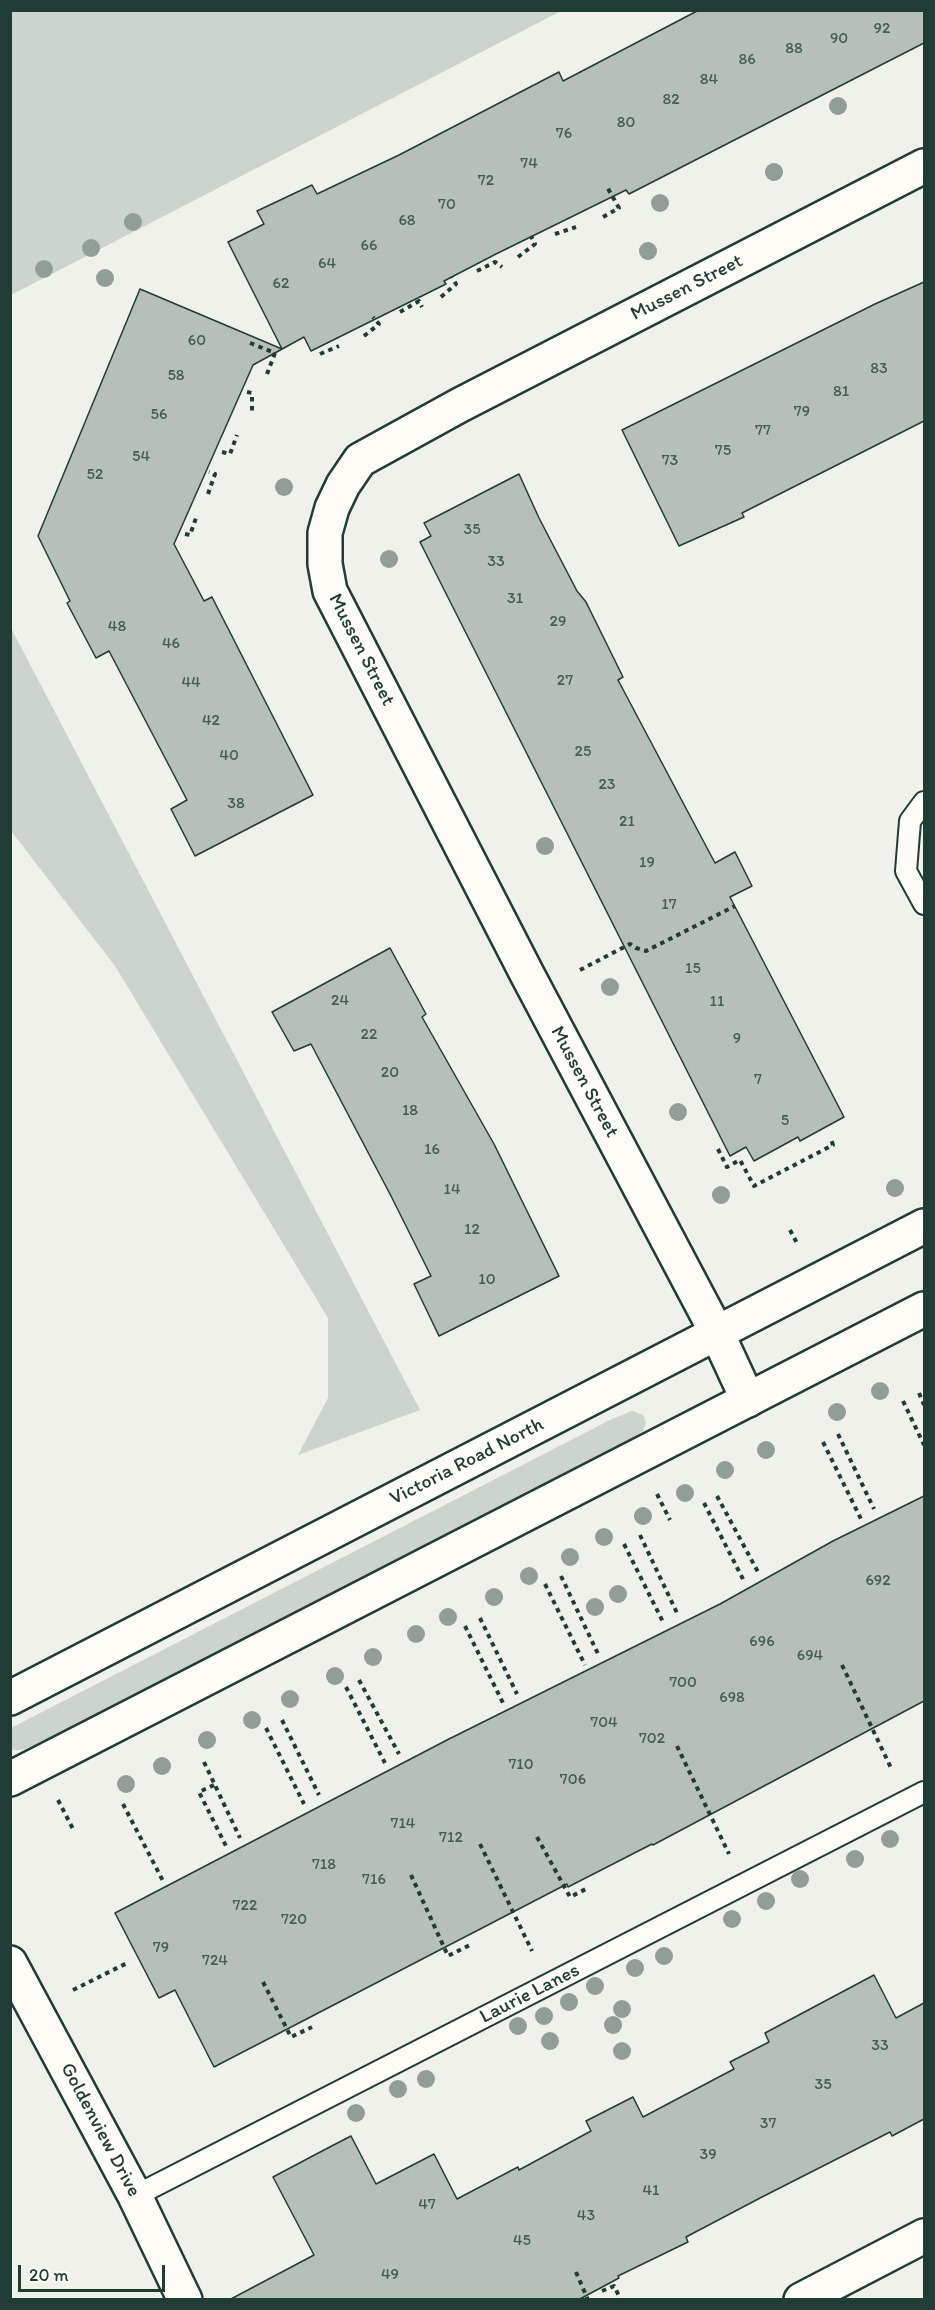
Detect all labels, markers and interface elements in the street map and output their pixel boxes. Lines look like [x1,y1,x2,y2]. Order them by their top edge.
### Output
house number: 92 [874,19,890,39]
house number: 90 [830,29,848,49]
house number: 88 [785,39,803,59]
house number: 86 [738,50,756,70]
house number: 84 [700,70,718,90]
house number: 82 [662,90,680,110]
house number: 80 [617,113,635,133]
house number: 76 [556,124,572,144]
house number: 74 [520,154,538,174]
house number: 72 [478,171,494,191]
house number: 70 [438,195,456,215]
house number: 68 [398,211,416,231]
house number: 66 [361,236,377,256]
street label: Mussen Street [627,249,747,327]
house number: 64 [318,254,336,274]
house number: 62 [273,274,289,294]
house number: 60 [188,331,206,351]
house number: 83 [870,359,888,379]
house number: 58 [167,366,185,386]
house number: 81 [833,382,849,402]
house number: 79 [794,402,810,422]
house number: 56 [151,405,167,425]
house number: 77 [755,421,771,441]
house number: 75 [715,441,731,461]
house number: 54 [132,447,150,467]
house number: 73 [662,451,678,471]
house number: 52 [87,465,103,485]
house number: 35 [463,520,481,540]
house number: 33 [487,552,505,572]
house number: 31 [507,589,523,609]
street label: Mussen Street [322,590,400,710]
house number: 29 [550,612,566,632]
house number: 48 [108,617,126,637]
house number: 46 [162,634,180,654]
house number: 27 [557,671,573,691]
house number: 44 [181,673,201,693]
house number: 42 [202,711,220,731]
house number: 25 [575,742,591,762]
house number: 40 [219,746,239,766]
house number: 23 [598,775,616,795]
house number: 38 [227,794,245,814]
house number: 21 [619,812,635,832]
house number: 19 [639,853,655,873]
house number: 17 [661,895,677,915]
house number: 15 [685,959,701,979]
house number: 24 [331,991,349,1011]
house number: 11 [710,992,724,1012]
street label: Mussen Street [545,1022,623,1142]
house number: 22 [361,1025,377,1045]
house number: 9 [733,1029,741,1049]
house number: 20 [381,1063,399,1083]
house number: 7 [754,1070,762,1090]
house number: 18 [402,1101,418,1121]
house number: 5 [781,1111,789,1131]
house number: 16 [424,1140,440,1160]
house number: 14 [443,1180,461,1200]
house number: 12 [464,1220,480,1240]
house number: 10 [478,1270,496,1290]
street label: Victoria Road North [386,1413,548,1511]
house number: 692 [865,1571,891,1591]
house number: 696 [749,1632,775,1652]
house number: 694 [797,1646,823,1666]
house number: 700 [669,1673,697,1693]
house number: 698 [719,1688,745,1708]
house number: 704 [590,1713,618,1733]
house number: 702 [639,1729,665,1749]
house number: 710 [508,1755,534,1775]
house number: 706 [560,1770,586,1790]
house number: 714 [391,1814,415,1834]
house number: 712 [439,1828,463,1848]
house number: 718 [312,1855,336,1875]
house number: 716 [362,1870,386,1890]
house number: 722 [233,1896,257,1916]
house number: 720 [281,1910,307,1930]
house number: 79 [153,1938,169,1958]
house number: 724 [202,1951,228,1971]
street label: Laurie Lanes [476,1959,584,2029]
house number: 33 [871,2036,889,2056]
street label: Goldenview Drive [55,2059,145,2201]
house number: 35 [814,2075,832,2095]
house number: 37 [760,2114,776,2134]
house number: 39 [699,2145,717,2165]
house number: 41 [642,2181,660,2201]
house number: 47 [418,2195,436,2215]
house number: 43 [577,2206,595,2226]
house number: 45 [513,2231,531,2251]
scale bar [21,2253,168,2291]
text: 20 m [29,2264,69,2286]
house number: 49 [381,2265,399,2285]

